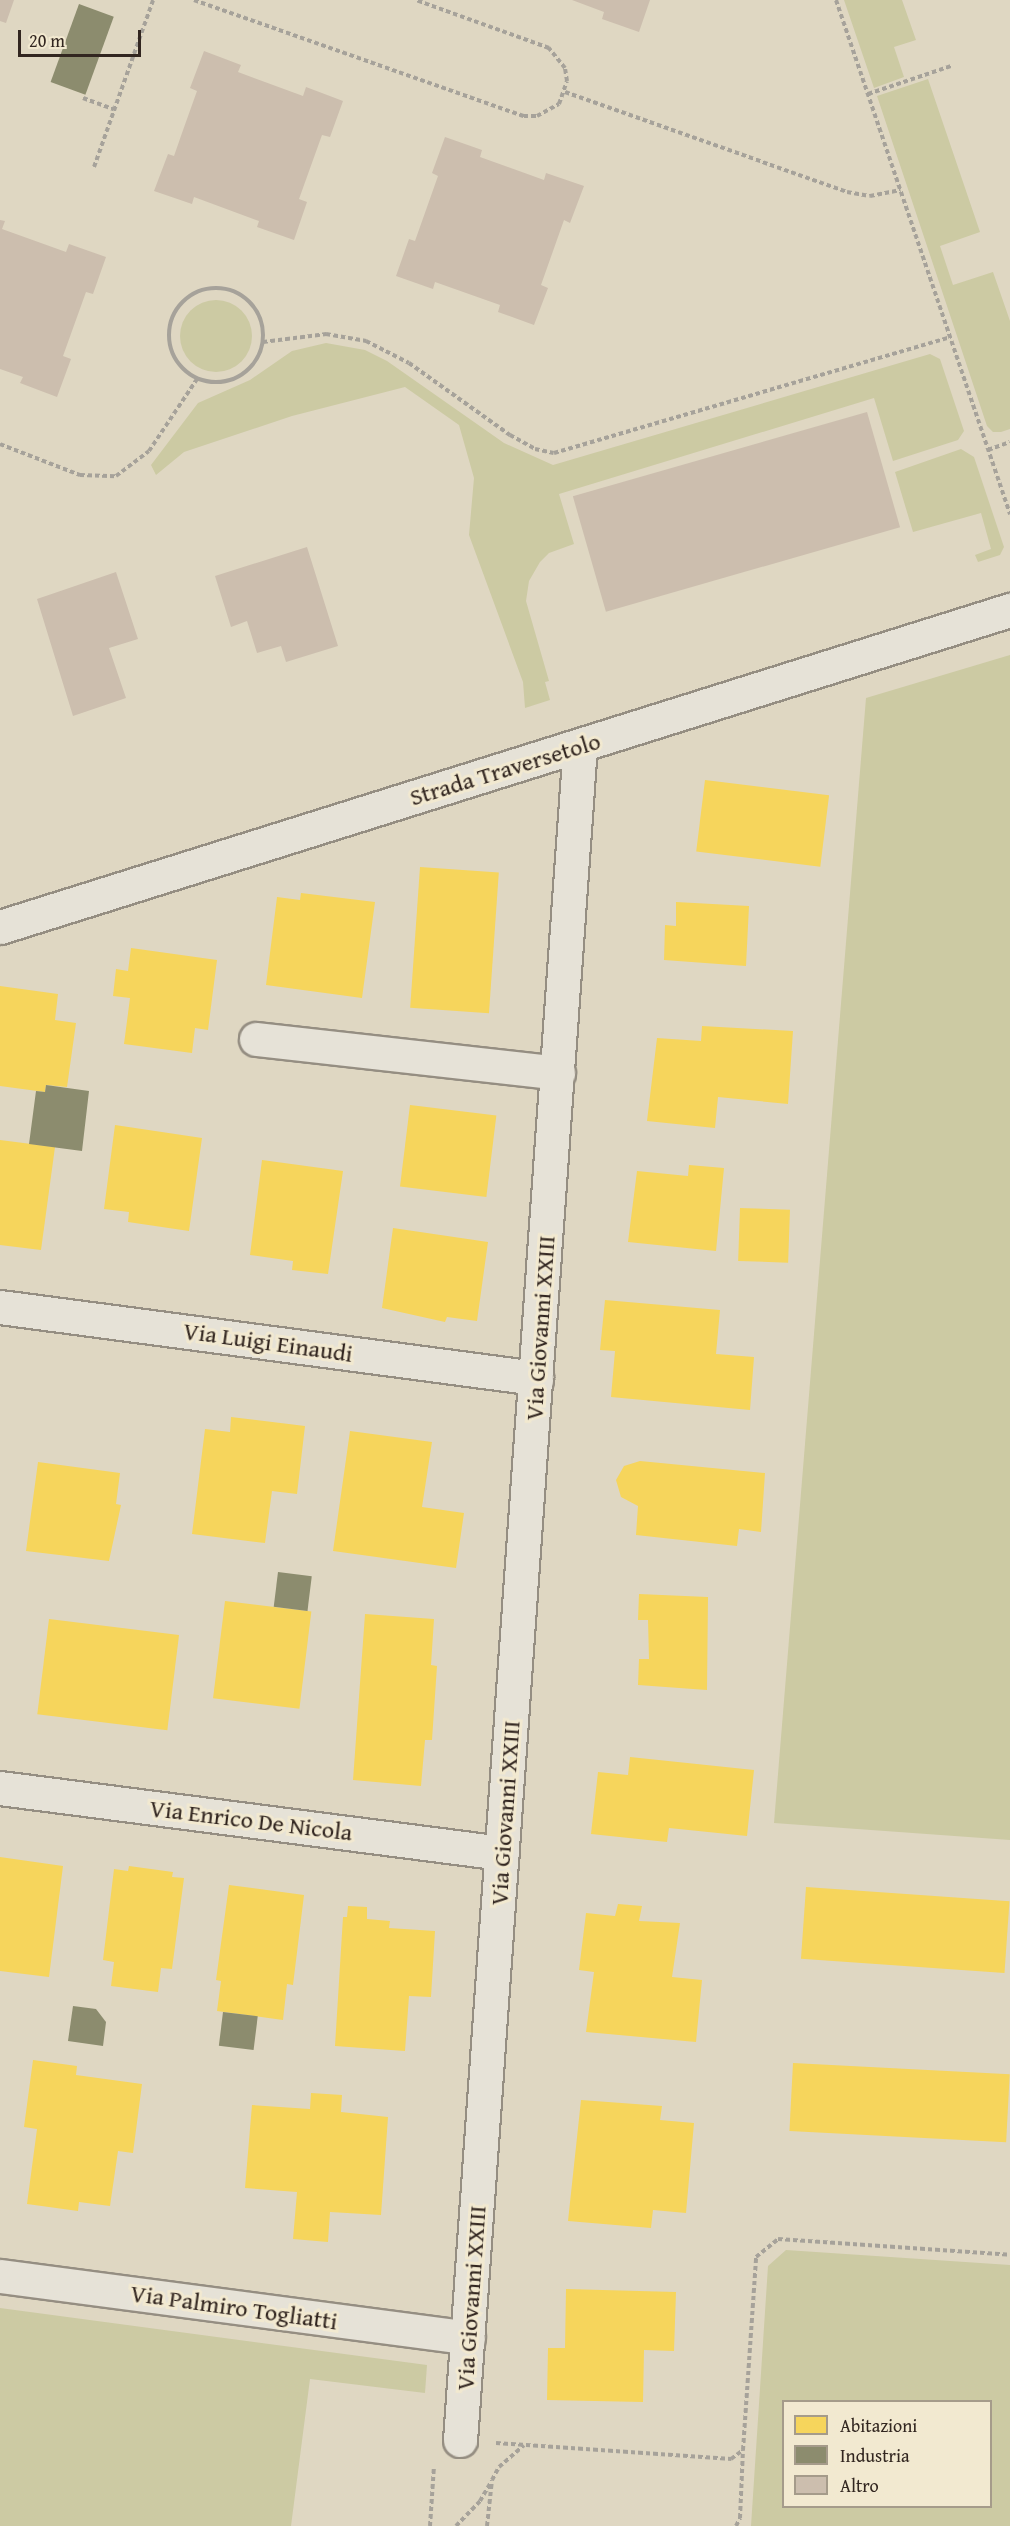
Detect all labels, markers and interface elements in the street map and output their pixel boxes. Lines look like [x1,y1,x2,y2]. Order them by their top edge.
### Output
scale bar [21,18,144,56]
text: 20 m [29,27,65,54]
street label: Strada Traversetolo [406,726,604,812]
street label: Via Giovanni XXIII [519,1235,561,1421]
street label: Via Luigi Einaudi [181,1316,355,1368]
street label: Via Giovanni XXIII [484,1720,526,1906]
street label: Via Enrico De Nicola [148,1793,354,1847]
street label: Via Giovanni XXIII [450,2205,492,2391]
street label: Via Palmiro Togliatti [129,2278,339,2336]
legend [782,2400,992,2508]
text: Abitazioni [840,2412,917,2439]
text: Industria [840,2442,909,2469]
text: Altro [840,2472,879,2499]

